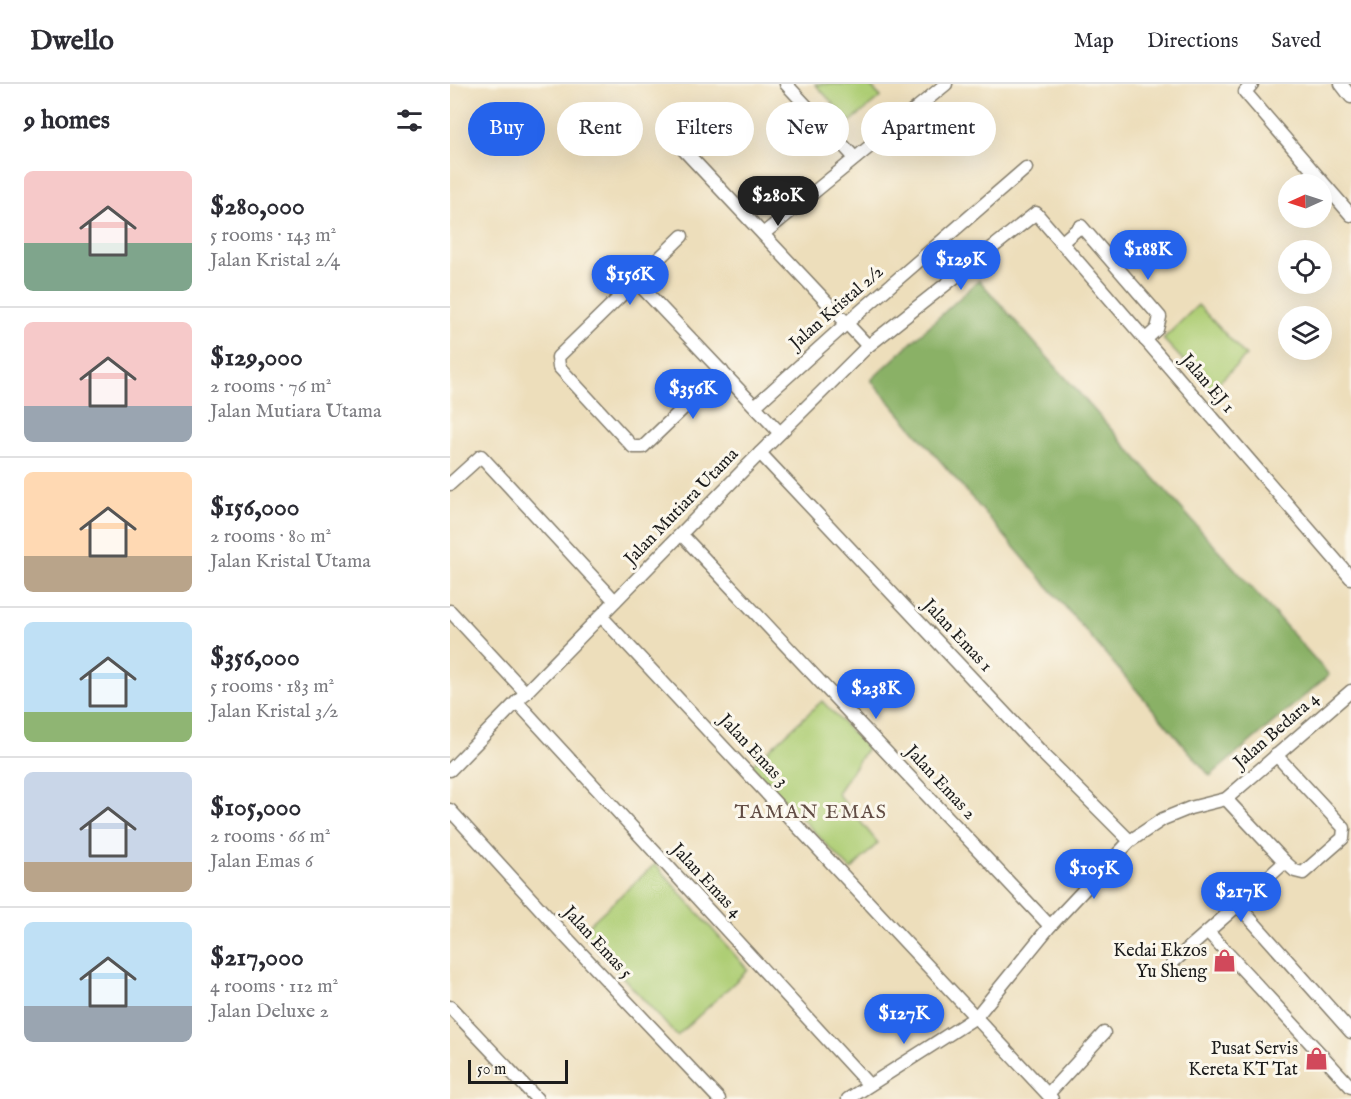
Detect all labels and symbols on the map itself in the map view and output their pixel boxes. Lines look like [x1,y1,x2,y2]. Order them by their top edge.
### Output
north arrow [1278,174,1332,228]
pin: $280K [736,176,820,227]
pin: $188K [1106,230,1190,281]
pin: $129K [919,240,1003,291]
pin: $156K [588,255,672,306]
street label: Jalan Kristal 2/2 [784,261,889,356]
street label: Jalan EJ 1 [1174,348,1239,418]
pin: $356K [651,369,735,420]
street label: Jalan Mutiara Utama [619,443,744,572]
street label: Jalan Emas 1 [916,593,997,677]
pin: $238K [834,669,918,720]
street label: Jalan Bedara 4 [1228,688,1325,776]
street label: Jalan Emas 3 [712,708,793,792]
street label: Jalan Emas 2 [898,739,980,825]
district label: TAMAN EMAS [735,800,887,825]
street label: Jalan Emas 4 [664,837,747,923]
pin: $105K [1052,849,1136,900]
pin: $217K [1199,872,1283,923]
street label: Jalan Emas 5 [556,900,637,985]
place label: Kedai Ekzos Yu Sheng [1113,940,1207,984]
shop icon: Kedai Ekzos Yu Sheng [1212,948,1238,974]
pin: $127K [862,994,946,1045]
place label: Pusat Servis Kereta KT Tat [1188,1038,1298,1082]
shop icon: Pusat Servis Kereta KT Tat [1303,1046,1329,1072]
scale bar [468,1057,568,1084]

